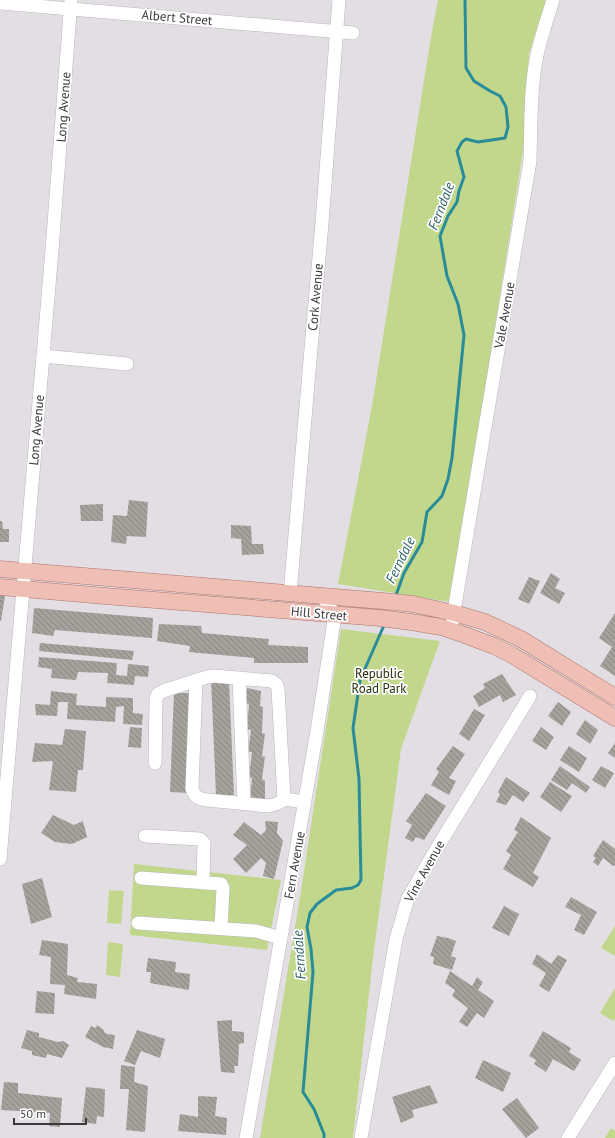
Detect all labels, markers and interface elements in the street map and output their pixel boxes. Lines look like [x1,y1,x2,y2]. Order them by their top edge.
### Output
street label: Albert Street [141,6,214,29]
street label: Long Avenue [53,71,74,143]
water label: Ferndale [424,179,458,232]
street label: Cork Avenue [304,263,327,332]
street label: Vale Avenue [490,280,519,351]
street label: Long Avenue [25,394,48,466]
water label: Ferndale [381,533,419,586]
street label: Hill Street [290,603,348,624]
park label: Republic Road Park [352,665,407,697]
street label: Fern Avenue [280,830,309,900]
street label: Vine Avenue [400,837,448,906]
water label: Ferndale [288,929,310,980]
scale bar [14,1100,86,1126]
text: 50 m [20,1106,46,1121]

